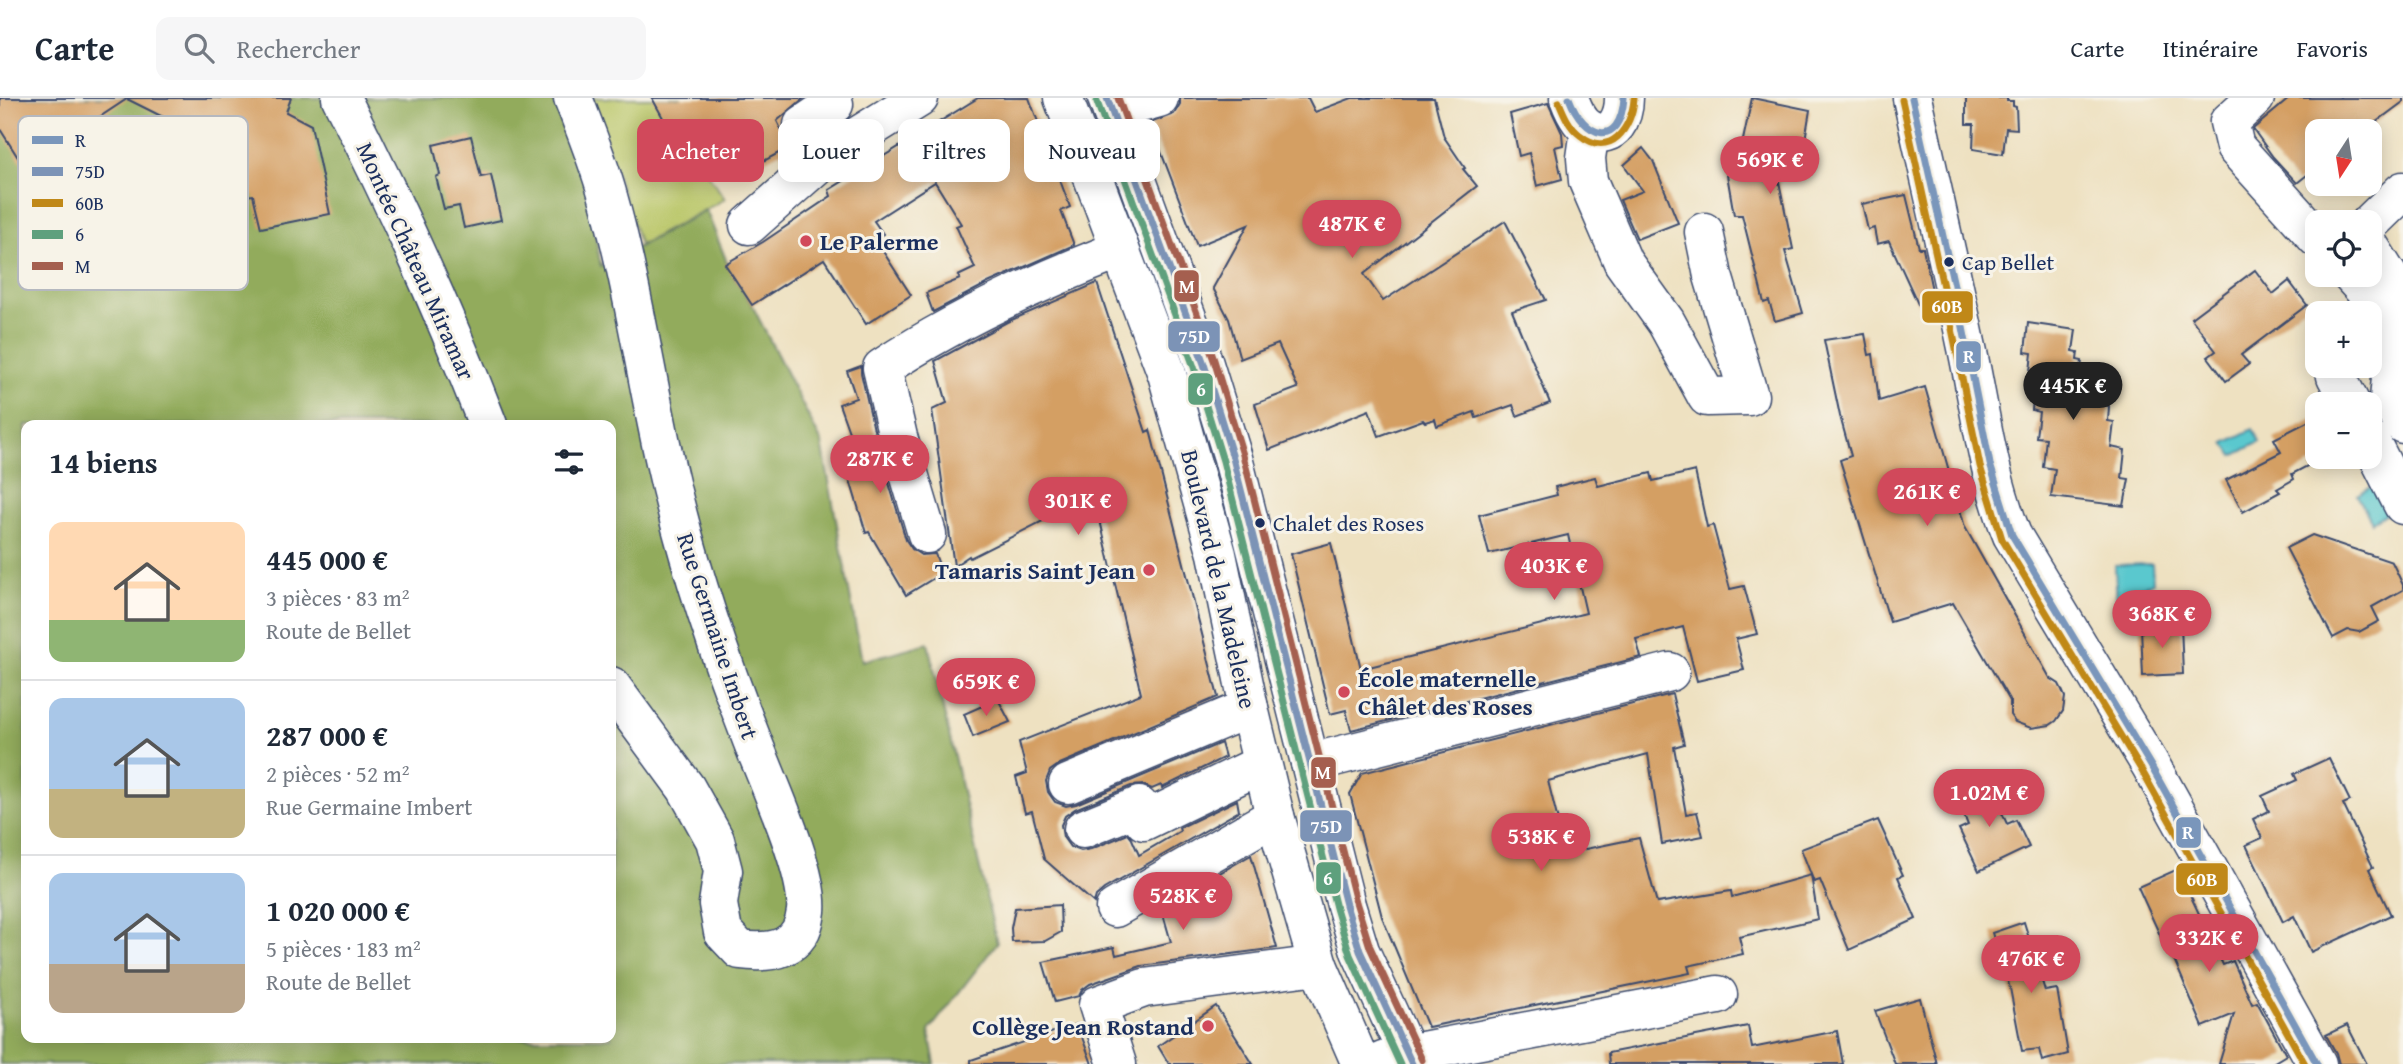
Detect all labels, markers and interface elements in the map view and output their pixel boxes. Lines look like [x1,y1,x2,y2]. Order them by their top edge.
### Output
search box [156,17,646,80]
text: Carte [35,24,114,72]
icon: search [180,29,218,67]
text: Rechercher [236,29,361,68]
text: Carte [2071,31,2125,66]
text: Itinéraire [2163,31,2258,66]
text: Favoris [2296,31,2368,66]
legend [18,116,248,290]
chip: Acheter [637,119,764,182]
chip: Louer [778,119,884,182]
chip: Filtres [898,119,1010,182]
chip: Nouveau [1024,119,1160,182]
north arrow [2305,119,2382,196]
map controls [2305,119,2382,469]
text: R [75,126,86,154]
street label: Montée Château Miramar [348,136,484,386]
pin: 569K € [1713,136,1827,196]
text: 569K € [1736,142,1804,175]
text: 75D [75,157,105,185]
text: 60B [75,189,104,217]
pin: 487K € [1295,200,1409,260]
text: 487K € [1318,206,1386,239]
button: locate [2305,210,2382,287]
text: 6 [75,220,84,248]
place label: Le Palerme [820,224,939,259]
marker: Le Palerme [798,233,814,249]
place label: Cap Bellet [1962,246,2055,278]
text: M [75,252,91,280]
marker: Cap Bellet [1942,255,1956,269]
line badge: M [1173,269,1200,303]
text: M [1179,272,1195,300]
line badge: 60B [1921,290,1974,324]
text: 60B [1931,292,1963,320]
button: + [2305,301,2382,378]
line badge: 75D [1167,320,1221,353]
text: 75D [1178,322,1210,350]
line badge: R [1955,340,1982,373]
text: R [1963,342,1975,370]
pin: 445K € [2016,362,2130,422]
text: 445K € [2039,368,2107,401]
line badge: 6 [1187,372,1214,406]
text: 6 [1196,375,1206,403]
button: − [2305,392,2382,469]
pin: 287K € [823,436,937,495]
text: 14 biens [49,440,158,484]
text: 287K € [846,441,914,474]
icon: filters [550,443,588,481]
street label: Boulevard de la Madeleine [1172,446,1266,712]
pin: 261K € [1870,468,1984,528]
text: 261K € [1893,474,1961,507]
pin: 301K € [1021,478,1135,537]
text: 301K € [1044,483,1112,516]
place label: Chalet des Roses [1273,507,1424,539]
marker: Chalet des Roses [1253,516,1267,530]
street label: Rue Germaine Imbert [668,528,768,744]
text: 445 000 € [266,537,388,581]
pin: 403K € [1497,542,1611,602]
text: 403K € [1520,548,1588,581]
icon: home [105,550,189,634]
place label: Tamaris Saint Jean [935,553,1135,588]
marker: Tamaris Saint Jean [1141,562,1157,578]
text: 3 pièces · 83 m² [266,581,410,614]
pin: 368K € [2105,590,2219,650]
text: 368K € [2128,596,2196,629]
text: Route de Bellet [266,614,411,647]
pin: 659K € [929,658,1043,718]
place label: École maternelle Châlet des Roses [1358,661,1537,724]
text: 659K € [952,664,1020,697]
marker: École maternelle Châlet des Roses [1336,684,1352,700]
text: 287 000 € [266,713,388,757]
icon: home [105,726,189,810]
line badge: M [1310,756,1337,789]
text: 2 pièces · 52 m² [266,757,410,790]
text: M [1315,758,1331,786]
pin: 1.02M € [1924,770,2054,829]
text: 1.02M € [1949,775,2029,808]
text: Rue Germaine Imbert [266,790,472,823]
line badge: 75D [1299,809,1353,843]
text: 75D [1310,812,1342,840]
pin: 538K € [1484,814,1598,873]
line badge: R [2175,816,2202,849]
text: R [2182,818,2194,846]
text: 538K € [1507,819,1575,852]
line badge: 6 [1315,861,1342,895]
line badge: 60B [2175,862,2229,896]
text: 6 [1323,864,1333,892]
text: 60B [2186,865,2218,893]
pin: 528K € [1126,872,1240,932]
text: 528K € [1149,878,1217,911]
text: 1 020 000 € [266,888,410,932]
icon: home [105,901,189,985]
pin: 332K € [2152,914,2266,974]
text: 332K € [2175,920,2243,953]
text: 5 pièces · 183 m² [266,932,421,965]
pin: 476K € [1974,936,2088,995]
text: 476K € [1997,941,2065,974]
text: Route de Bellet [266,965,411,998]
place label: Collège Jean Rostand [972,1009,1194,1044]
marker: Collège Jean Rostand [1200,1018,1216,1034]

